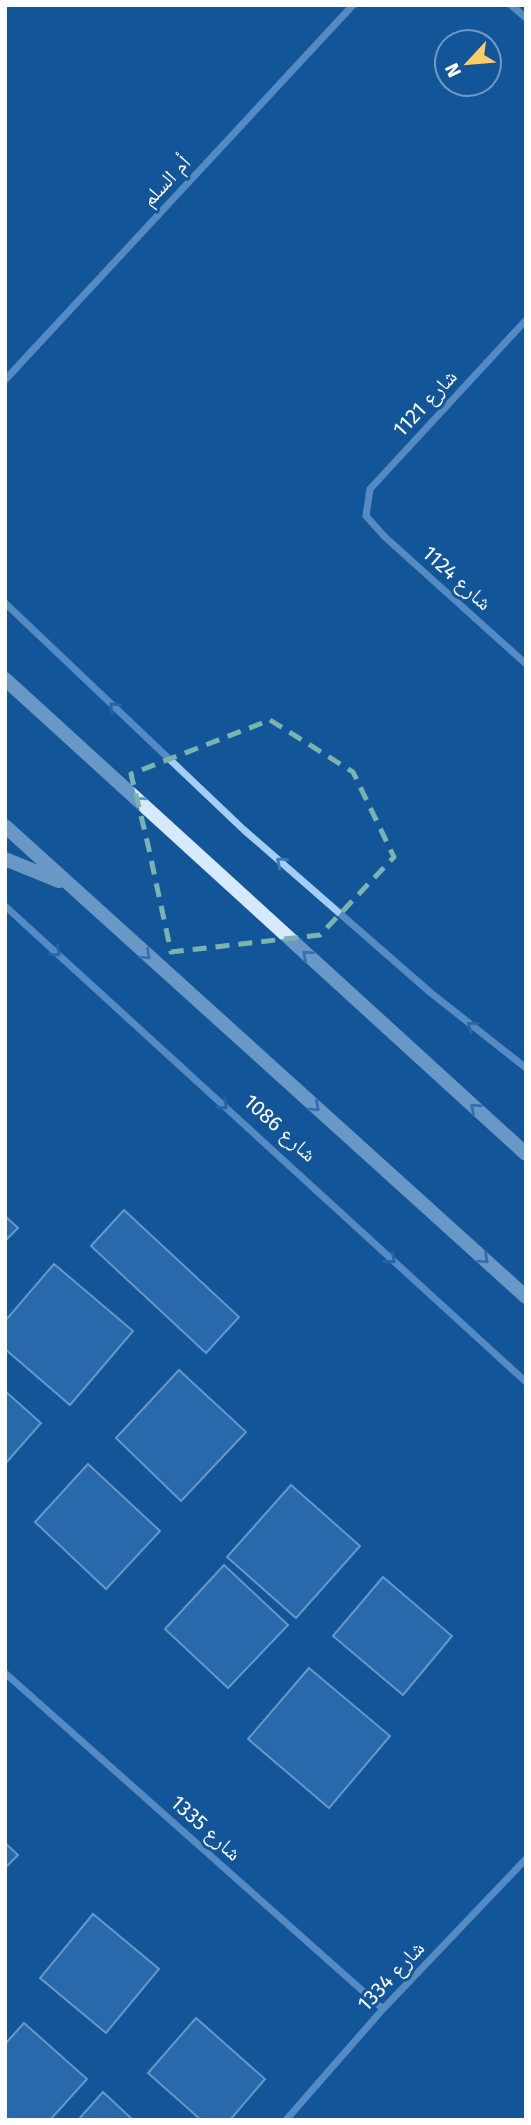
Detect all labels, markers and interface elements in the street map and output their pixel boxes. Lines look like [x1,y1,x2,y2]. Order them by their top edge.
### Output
north arrow [433,28,503,98]
text: N [440,60,466,81]
street label: أم السلم [136,150,197,213]
street label: شارع 1121 [387,364,463,442]
street label: شارع 1124 [417,540,497,616]
one-way arrow [109,702,122,715]
one-way arrow [134,797,147,810]
one-way arrow [276,858,289,870]
one-way arrow [47,943,60,956]
one-way arrow [138,946,151,959]
one-way arrow [302,951,315,963]
one-way arrow [468,1021,480,1034]
street label: شارع 1086 [238,1089,322,1167]
one-way arrow [215,1097,228,1109]
one-way arrow [307,1099,320,1111]
one-way arrow [470,1104,483,1116]
one-way arrow [383,1250,396,1263]
one-way arrow [476,1251,489,1263]
street label: شارع 1335 [165,1790,247,1866]
street label: شارع 1334 [352,1935,430,2017]

